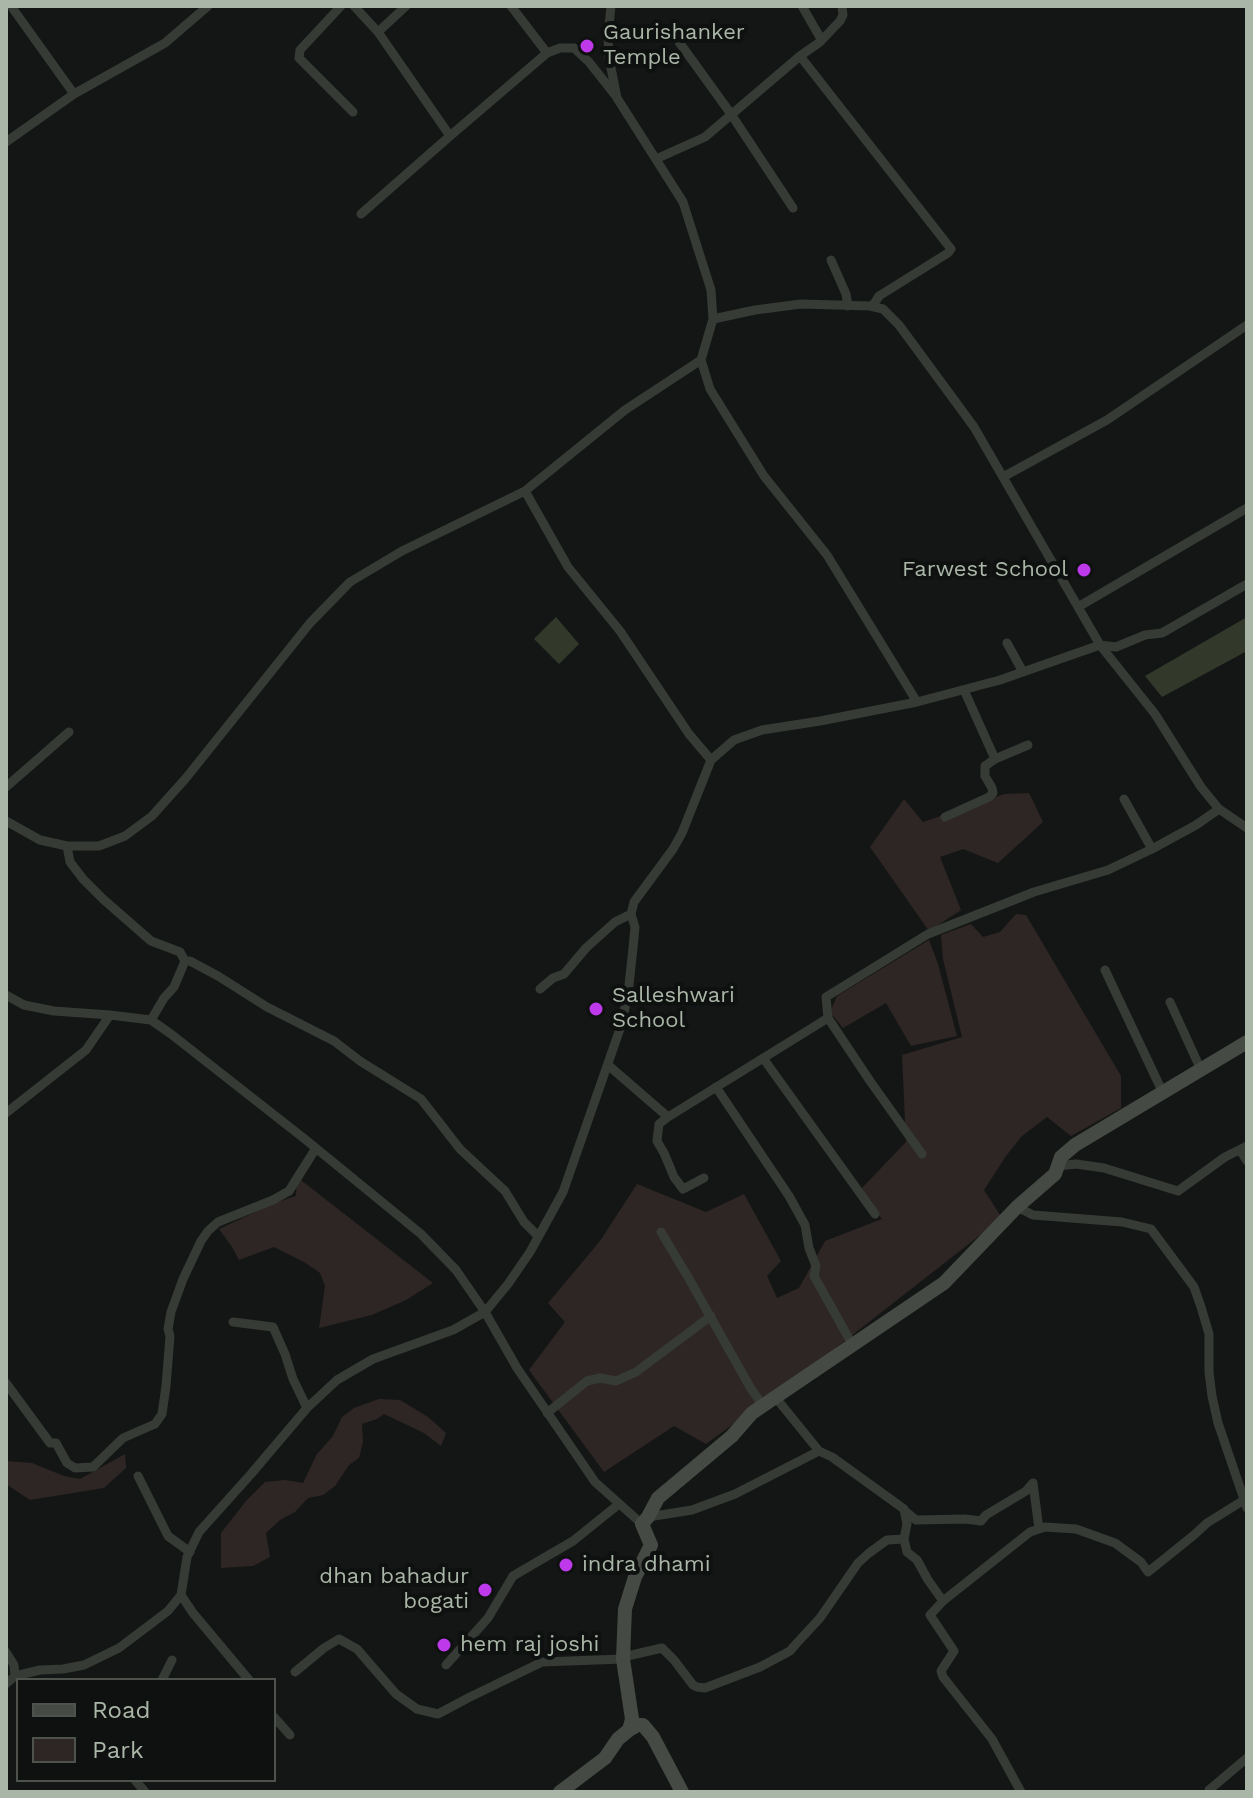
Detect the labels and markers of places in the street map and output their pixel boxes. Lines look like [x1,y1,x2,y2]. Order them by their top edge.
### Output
place label: Gaurishanker Temple [603,20,745,72]
marker: Gaurishanker Temple [578,37,596,55]
place label: Farwest School [902,557,1068,583]
marker: Farwest School [1075,561,1093,579]
place label: Salleshwari School [612,983,735,1034]
marker: Salleshwari School [587,1000,605,1018]
place label: indra dhami [582,1552,711,1578]
marker: indra dhami [557,1556,575,1574]
place label: dhan bahadur bogati [319,1564,469,1616]
marker: dhan bahadur bogati [476,1581,494,1599]
place label: hem raj joshi [460,1632,599,1658]
marker: hem raj joshi [435,1636,453,1654]

